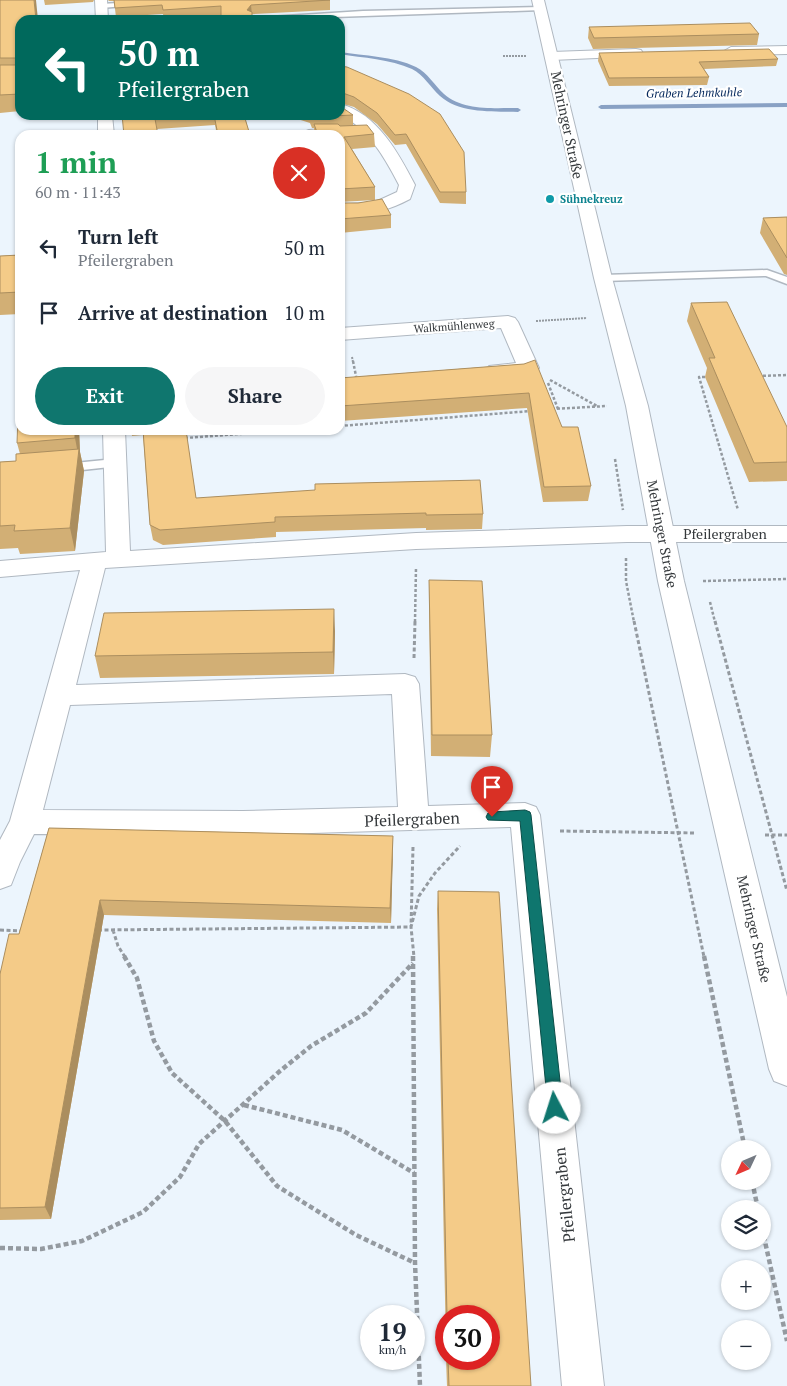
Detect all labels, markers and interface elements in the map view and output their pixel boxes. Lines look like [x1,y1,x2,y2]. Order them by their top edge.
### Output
text: 50 m [118,30,199,76]
icon: left [35,35,100,100]
street label: Mehringer Straße [547,69,588,180]
text: Pfeilergraben [118,74,249,103]
water label: Graben Lehmkuhle [646,84,743,101]
text: 1 min [35,142,117,182]
button: close [273,147,325,199]
text: 60 m · 11:43 [35,181,121,203]
place label: Sühnekreuz [560,192,623,206]
marker: Sühnekreuz [544,193,556,205]
text: Turn left [78,224,159,249]
icon: left [35,234,63,262]
text: 50 m [284,235,325,260]
text: Pfeilergraben [78,249,174,271]
icon: arrive [35,299,63,327]
text: Arrive at destination [78,300,267,325]
text: 10 m [284,300,325,325]
street label: Walkmühlenweg [413,316,495,336]
button: Exit [35,367,175,425]
button: Share [185,367,325,425]
street label: Mehringer Straße [643,478,682,590]
street label: Pfeilergraben [683,524,767,543]
pin [471,766,513,817]
icon: arrive [478,773,506,801]
street label: Pfeilergraben [364,806,461,832]
street label: Mehringer Straße [733,873,776,984]
position arrow [528,1081,580,1133]
north arrow [721,1140,771,1190]
map controls [721,1140,771,1370]
street label: Pfeilergraben [548,1146,580,1244]
button: layers [721,1200,771,1250]
button: + [721,1260,771,1310]
speed limit sign: 30 [435,1305,500,1370]
text: 19 [378,1315,407,1348]
button: − [721,1320,771,1370]
text: km/h [379,1342,406,1357]

